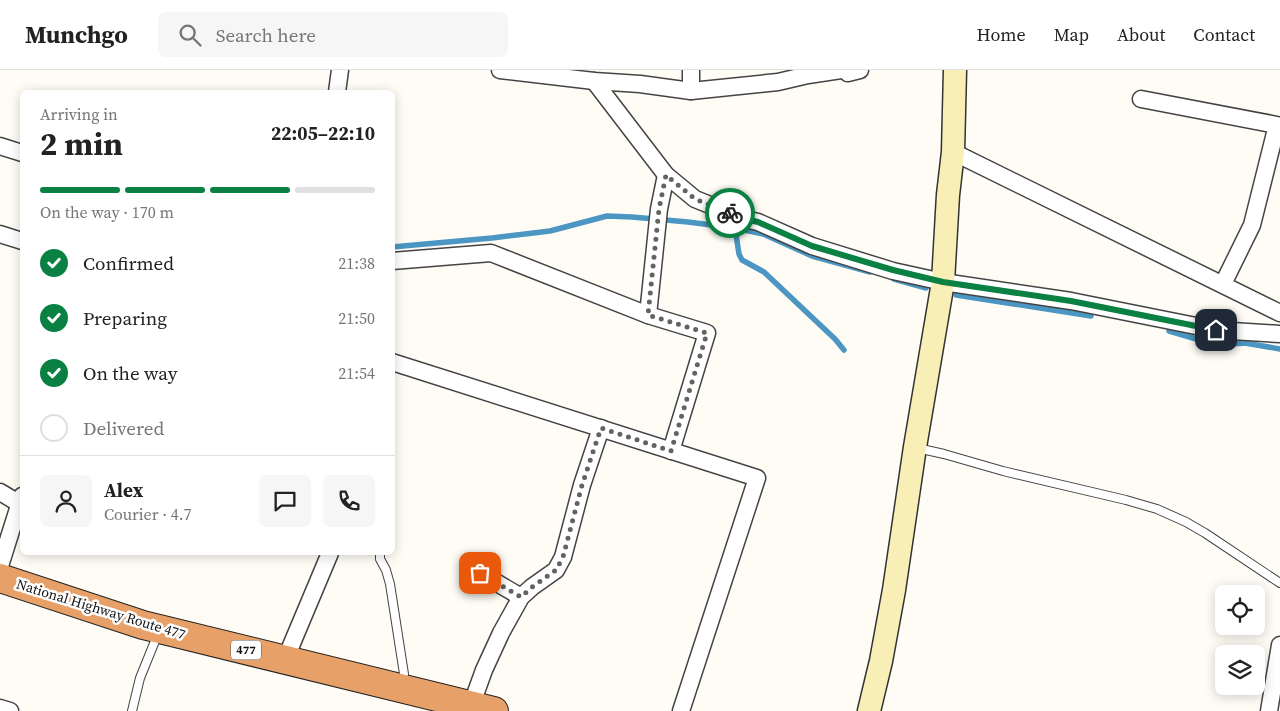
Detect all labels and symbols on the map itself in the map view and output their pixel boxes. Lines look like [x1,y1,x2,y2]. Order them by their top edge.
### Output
courier [705,188,755,238]
pin [1195,309,1237,351]
pin [459,552,501,594]
street label: National Highway Route 477 [14,574,188,644]
road number: 477 [231,640,261,660]

